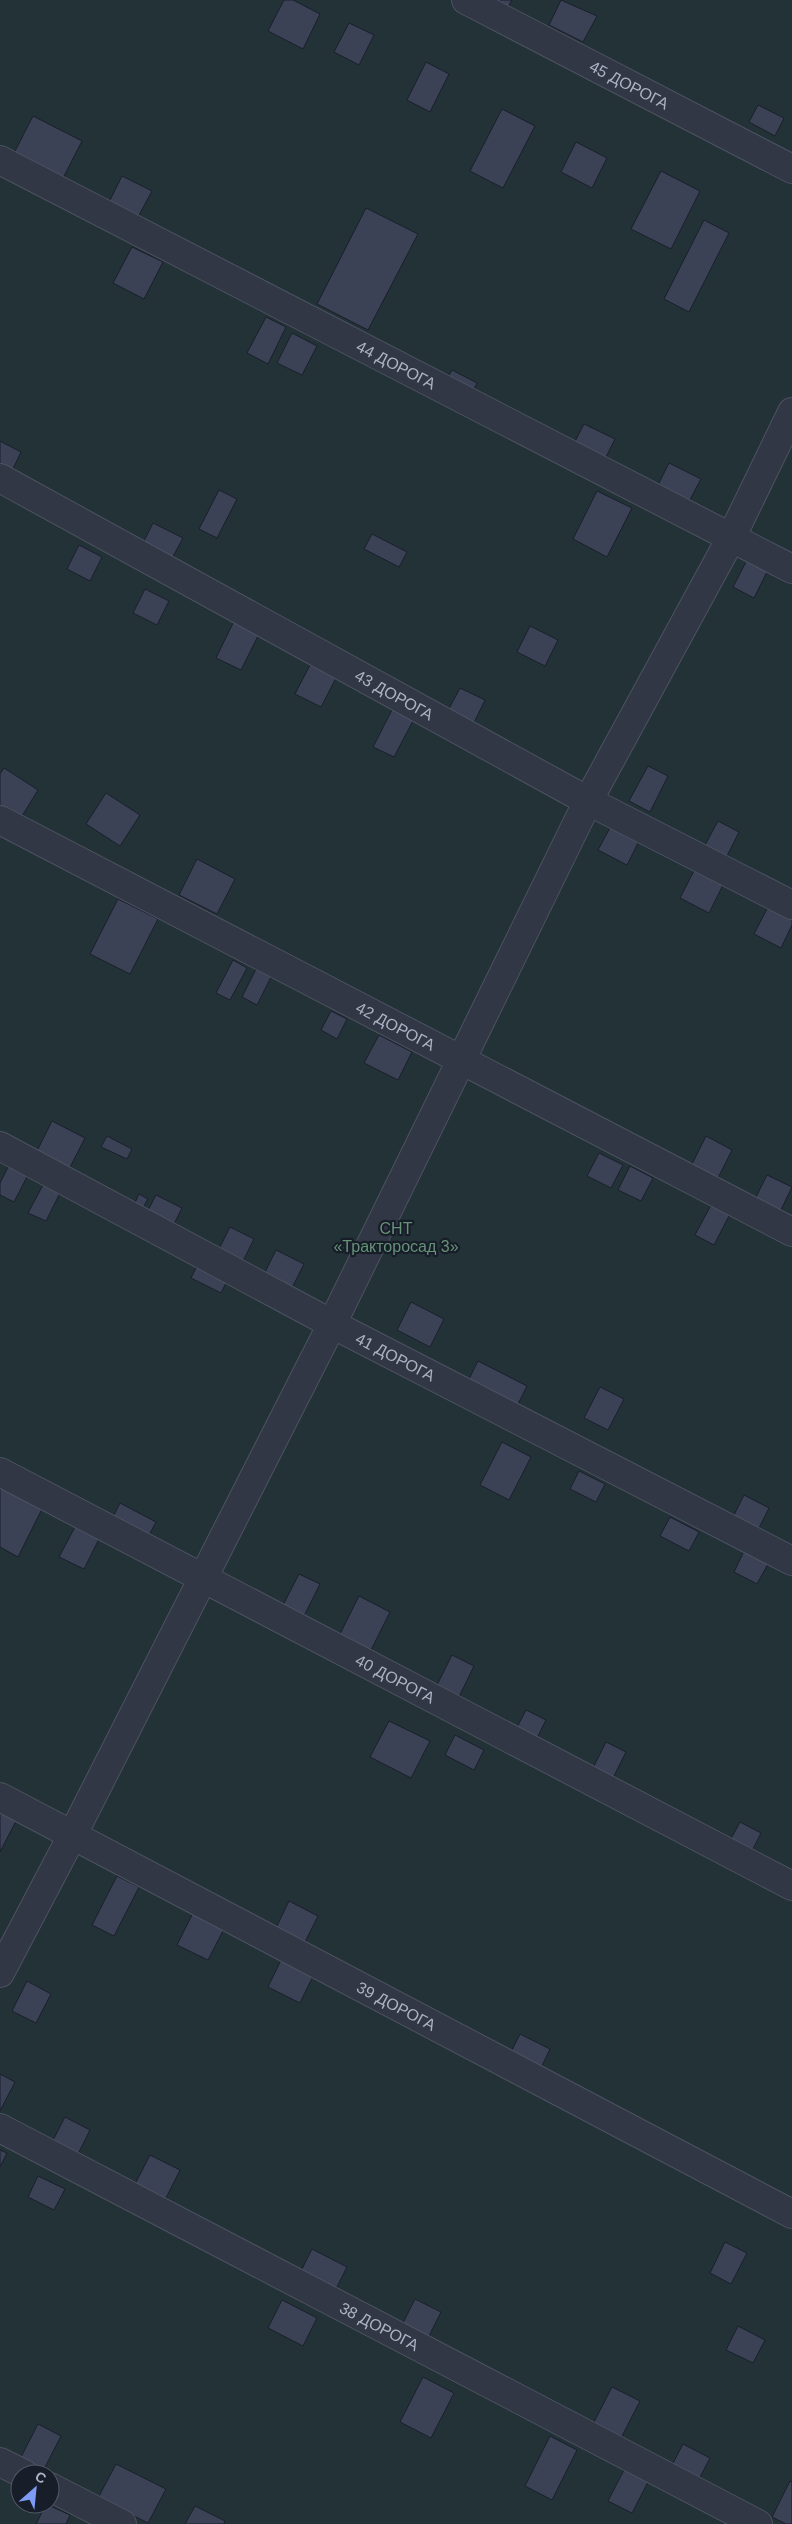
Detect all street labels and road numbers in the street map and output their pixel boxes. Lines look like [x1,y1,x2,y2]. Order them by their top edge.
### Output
street label: 45 ДОРОГА [587,58,672,113]
street label: 44 ДОРОГА [354,338,439,393]
street label: 43 ДОРОГА [352,667,437,724]
street label: 42 ДОРОГА [353,999,438,1054]
street label: 41 ДОРОГА [353,1330,438,1385]
street label: 40 ДОРОГА [353,1651,438,1707]
street label: 39 ДОРОГА [354,1978,439,2034]
street label: 38 ДОРОГА [337,2299,422,2354]

